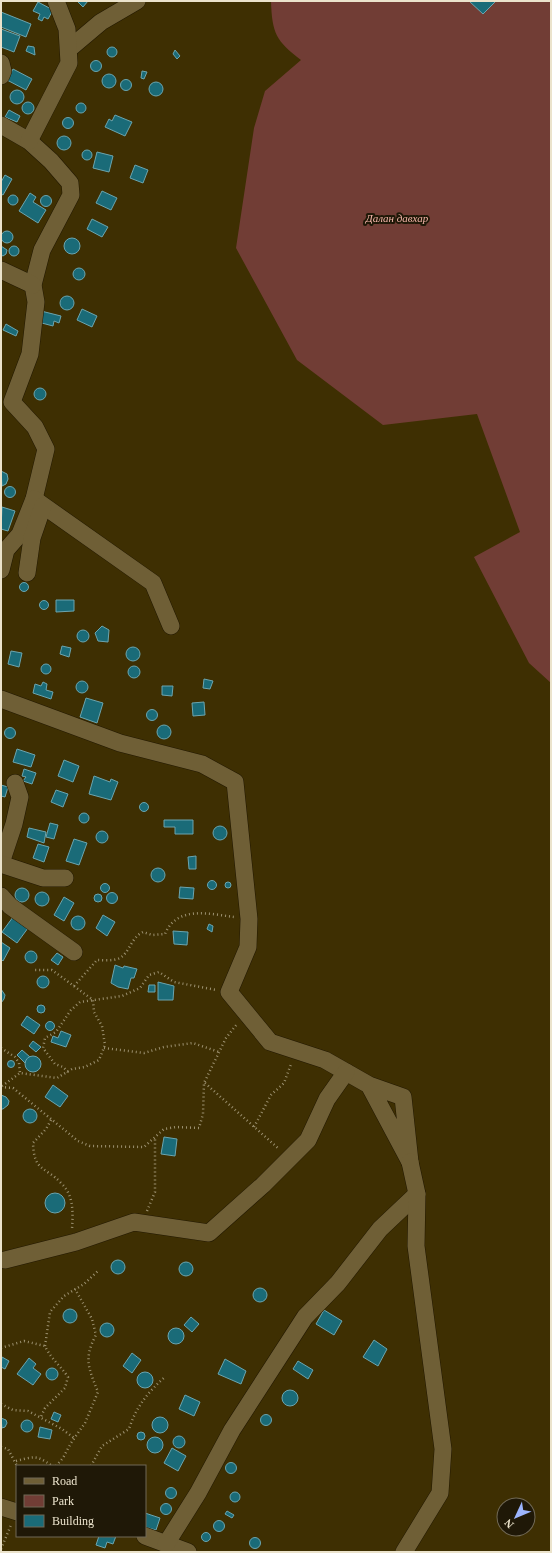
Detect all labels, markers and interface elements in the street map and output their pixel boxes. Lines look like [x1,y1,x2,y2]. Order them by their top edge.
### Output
park label: Далан давхар [365,212,429,224]
legend [16,1465,146,1537]
text: Road [52,1474,77,1488]
text: Park [52,1494,74,1508]
north arrow [496,1497,536,1537]
text: Building [52,1514,94,1528]
text: N [502,1517,516,1531]

